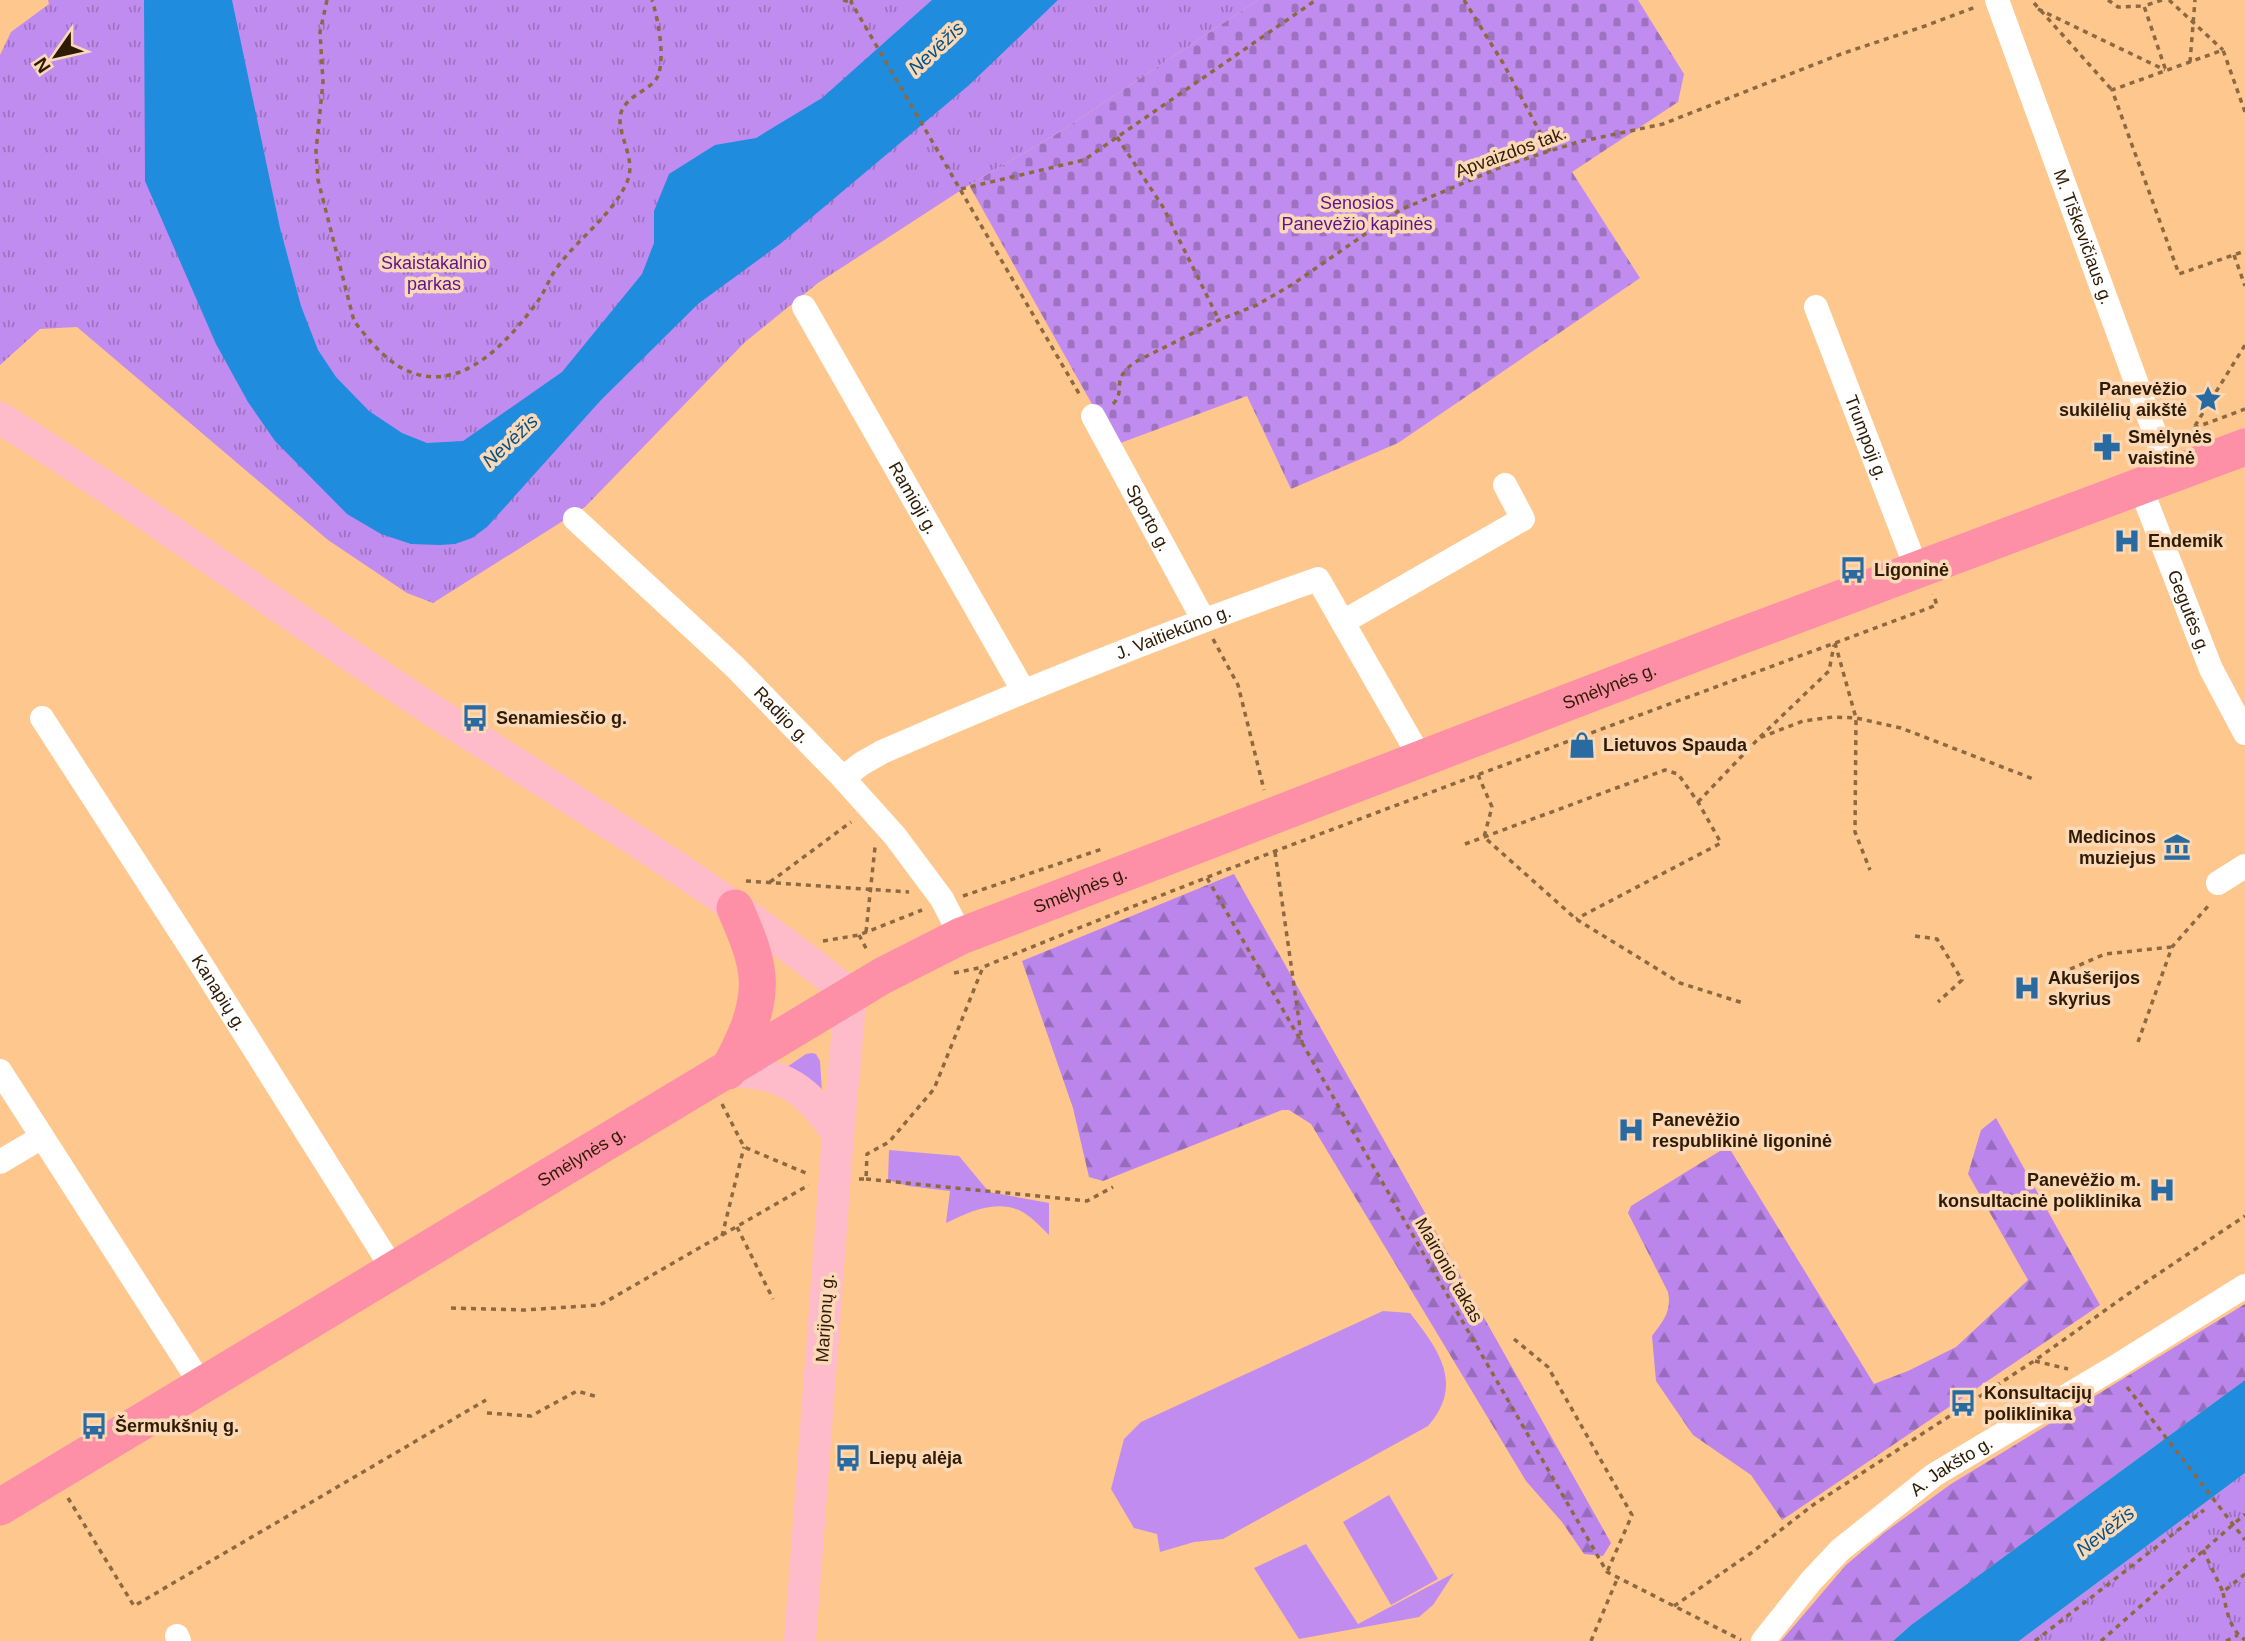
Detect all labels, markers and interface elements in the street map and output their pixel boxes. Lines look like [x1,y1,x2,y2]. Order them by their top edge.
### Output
water label: Nevėžis [904,17,968,79]
north arrow [21,21,91,91]
text: N [30,54,55,77]
street label: Apvaizdos tak. [1453,123,1569,181]
street label: M. Tiškevičiaus g. [2050,167,2117,307]
park label: Senosios Panevėžio kapinės [1281,193,1433,234]
park label: Skaistakalnio parkas [381,253,487,294]
place label: Panevėžio sukilėlių aikštė [2059,379,2187,420]
place icon: Panevėžio sukilėlių aikštė [2193,384,2223,414]
street label: Trumpoji g. [1841,392,1892,483]
water label: Nevėžis [478,410,542,472]
place label: Smėlynės vaistinė [2128,427,2212,468]
pharmacy icon: Smėlynės vaistinė [2092,432,2122,462]
street label: Ramioji g. [885,458,942,538]
street label: Sporto g. [1122,481,1174,555]
hospital icon: Endemik [2112,526,2142,556]
place label: Endemik [2148,531,2224,551]
bus stop icon: Ligoninė [1838,555,1868,585]
place label: Ligoninė [1874,560,1949,580]
street label: Gegutės g. [2164,567,2214,657]
street label: J. Vaitiekūno g. [1113,601,1234,663]
street label: Smėlynės g. [1560,659,1659,713]
street label: Radijo g. [750,683,814,748]
bus stop icon: Senamiesčio g. [460,703,490,733]
place label: Senamiesčio g. [496,708,627,728]
shop icon: Lietuvos Spauda [1567,730,1597,760]
place label: Lietuvos Spauda [1603,735,1748,755]
place label: Medicinos muziejus [2068,827,2156,868]
museum icon: Medicinos muziejus [2162,832,2192,862]
street label: Smėlynės g. [1031,863,1130,917]
street label: Kanapių g. [188,951,250,1035]
place label: Akušerijos skyrius [2048,968,2140,1009]
hospital icon: Akušerijos skyrius [2012,973,2042,1003]
place label: Panevėžio respublikinė ligoninė [1652,1110,1832,1151]
hospital icon: Panevėžio respublikinė ligoninė [1616,1115,1646,1145]
street label: Smėlynės g. [534,1123,629,1191]
place label: Panevėžio m. konsultacinė poliklinika [1938,1170,2142,1211]
hospital icon: Panevėžio m. konsultacinė poliklinika [2147,1175,2177,1205]
street label: Maironio takas [1411,1214,1487,1326]
street label: Marijonų g. [812,1273,838,1363]
place label: Konsultacijų poliklinika [1984,1383,2092,1424]
bus stop icon: Konsultacijų poliklinika [1948,1388,1978,1418]
bus stop icon: Šermukšnių g. [79,1411,109,1441]
place label: Šermukšnių g. [115,1415,239,1436]
street label: A. Jakšto g. [1906,1432,1996,1500]
bus stop icon: Liepų alėja [833,1443,863,1473]
place label: Liepų alėja [869,1448,963,1468]
water label: Nevėžis [2072,1502,2138,1560]

